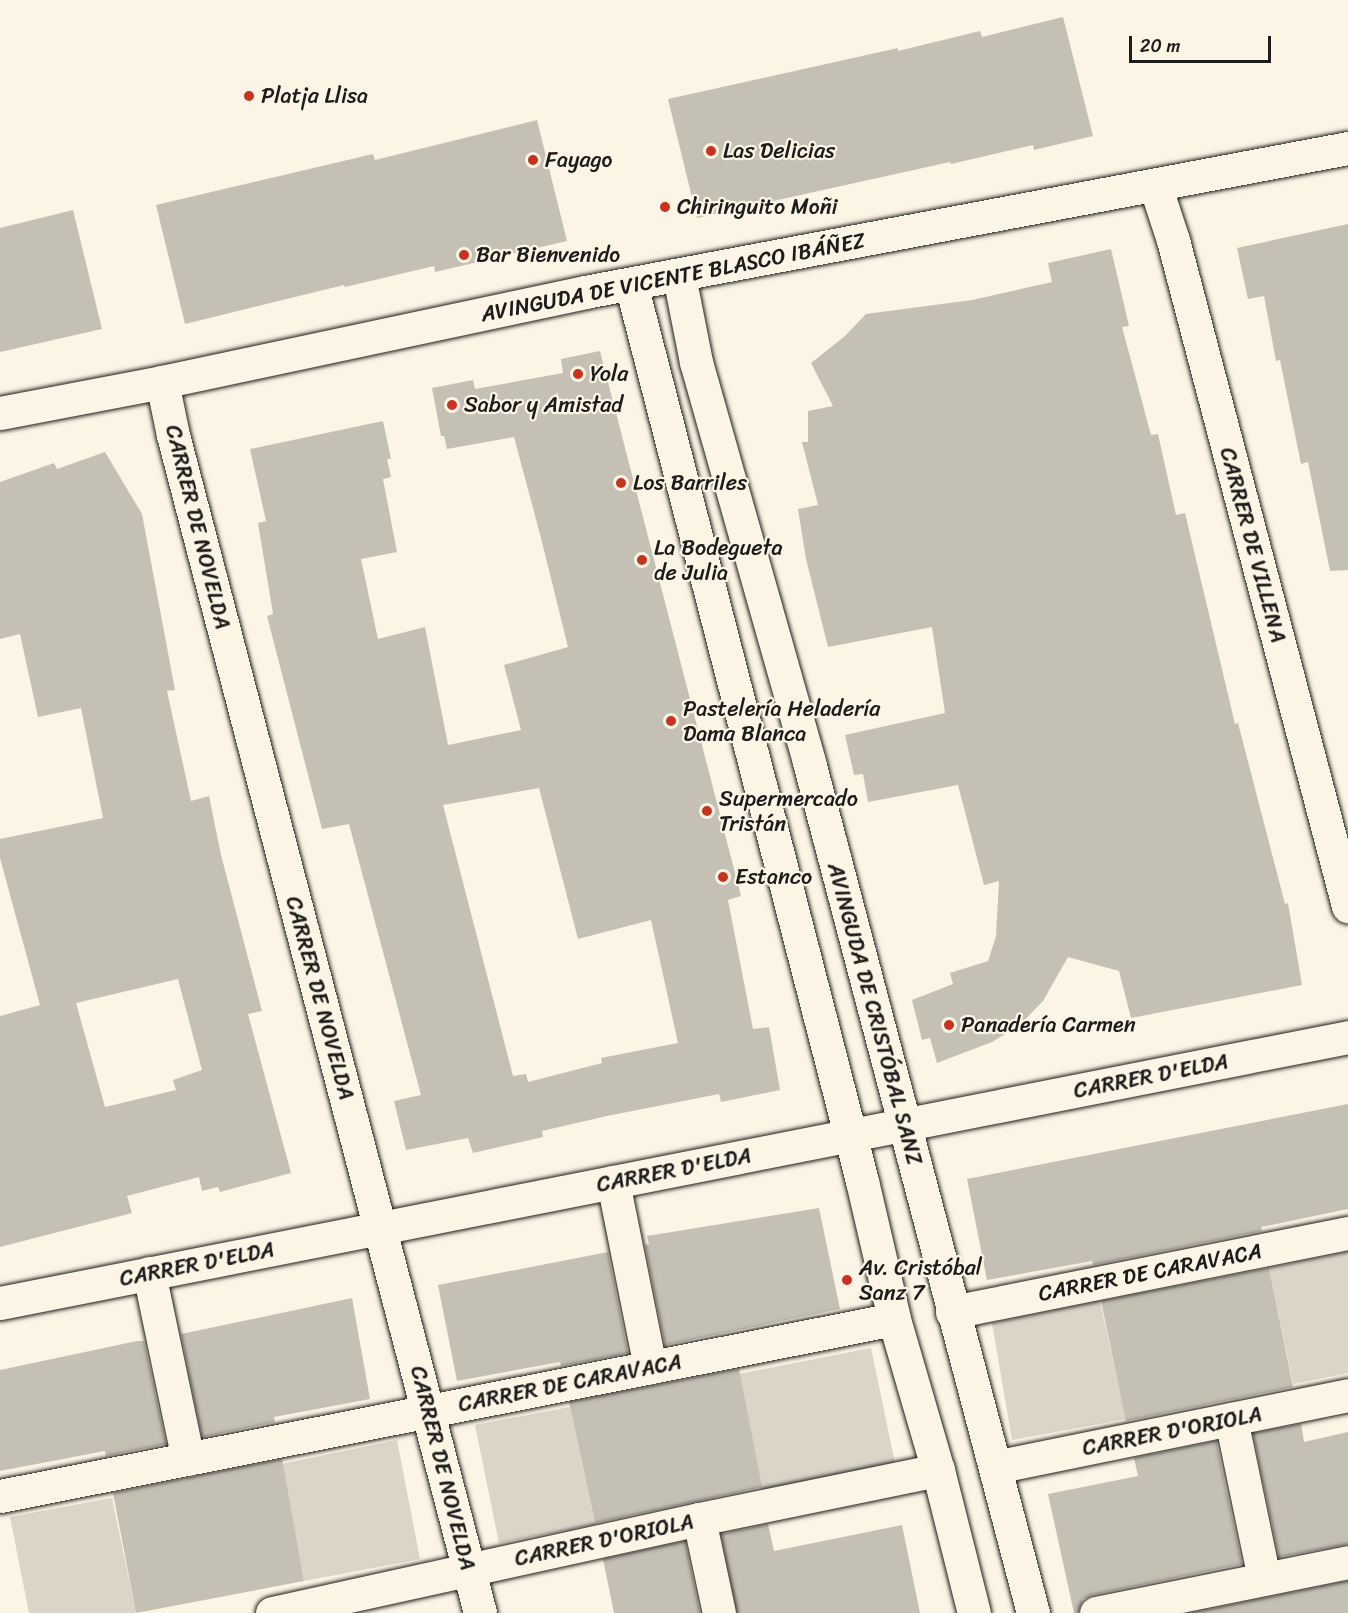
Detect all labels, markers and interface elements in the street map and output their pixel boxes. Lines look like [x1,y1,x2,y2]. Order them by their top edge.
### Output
scale bar [1132,24,1274,62]
text: 20 m [1140,30,1180,62]
place label: Platja Llisa [261,83,368,109]
marker: Platja Llisa [242,89,256,103]
place label: Las Delicias [723,138,834,164]
marker: Las Delicias [704,144,718,158]
place label: Fayago [545,147,612,173]
marker: Fayago [526,153,540,167]
place label: Chiringuito Moñi [677,194,838,220]
marker: Chiringuito Moñi [658,200,672,214]
street label: AVINGUDA DE VICENTE BLASCO IBÁÑEZ [476,226,870,328]
place label: Bar Bienvenido [476,242,620,268]
marker: Bar Bienvenido [457,248,471,262]
place label: Yola [590,361,628,387]
marker: Yola [571,367,585,381]
place label: Sabor y Amistad [464,392,623,418]
marker: Sabor y Amistad [445,398,459,412]
street label: CARRER DE NOVELDA [160,422,236,632]
street label: CARRER DE VILLENA [1214,445,1292,645]
place label: Los Barriles [633,470,746,496]
marker: Los Barriles [614,476,628,490]
place label: La Bodegueta de Julia [654,534,783,586]
marker: La Bodegueta de Julia [635,553,649,567]
place label: Pastelería Heladería Dama Blanca [683,695,880,746]
marker: Pastelería Heladería Dama Blanca [664,714,678,728]
place label: Supermercado Tristán [719,785,858,836]
marker: Supermercado Tristán [700,804,714,818]
street label: AVINGUDA DE CRISTÓBAL SANZ [821,858,929,1170]
place label: Estanco [735,864,812,890]
marker: Estanco [716,870,730,884]
street label: CARRER DE NOVELDA [280,893,360,1103]
place label: Panadería Carmen [961,1012,1136,1038]
marker: Panadería Carmen [942,1018,956,1032]
street label: CARRER D'ELDA [1071,1048,1231,1104]
street label: CARRER D'ELDA [594,1142,754,1198]
street label: CARRER D'ELDA [117,1236,277,1292]
street label: CARRER DE CARAVACA [1035,1237,1265,1307]
place label: Av. Cristóbal Sanz 7 [859,1254,983,1306]
marker: Av. Cristóbal Sanz 7 [840,1273,854,1287]
street label: CARRER DE CARAVACA [455,1348,685,1418]
street label: CARRER DE NOVELDA [405,1363,481,1573]
street label: CARRER D'ORIOLA [1081,1401,1263,1461]
street label: CARRER D'ORIOLA [513,1508,695,1572]

